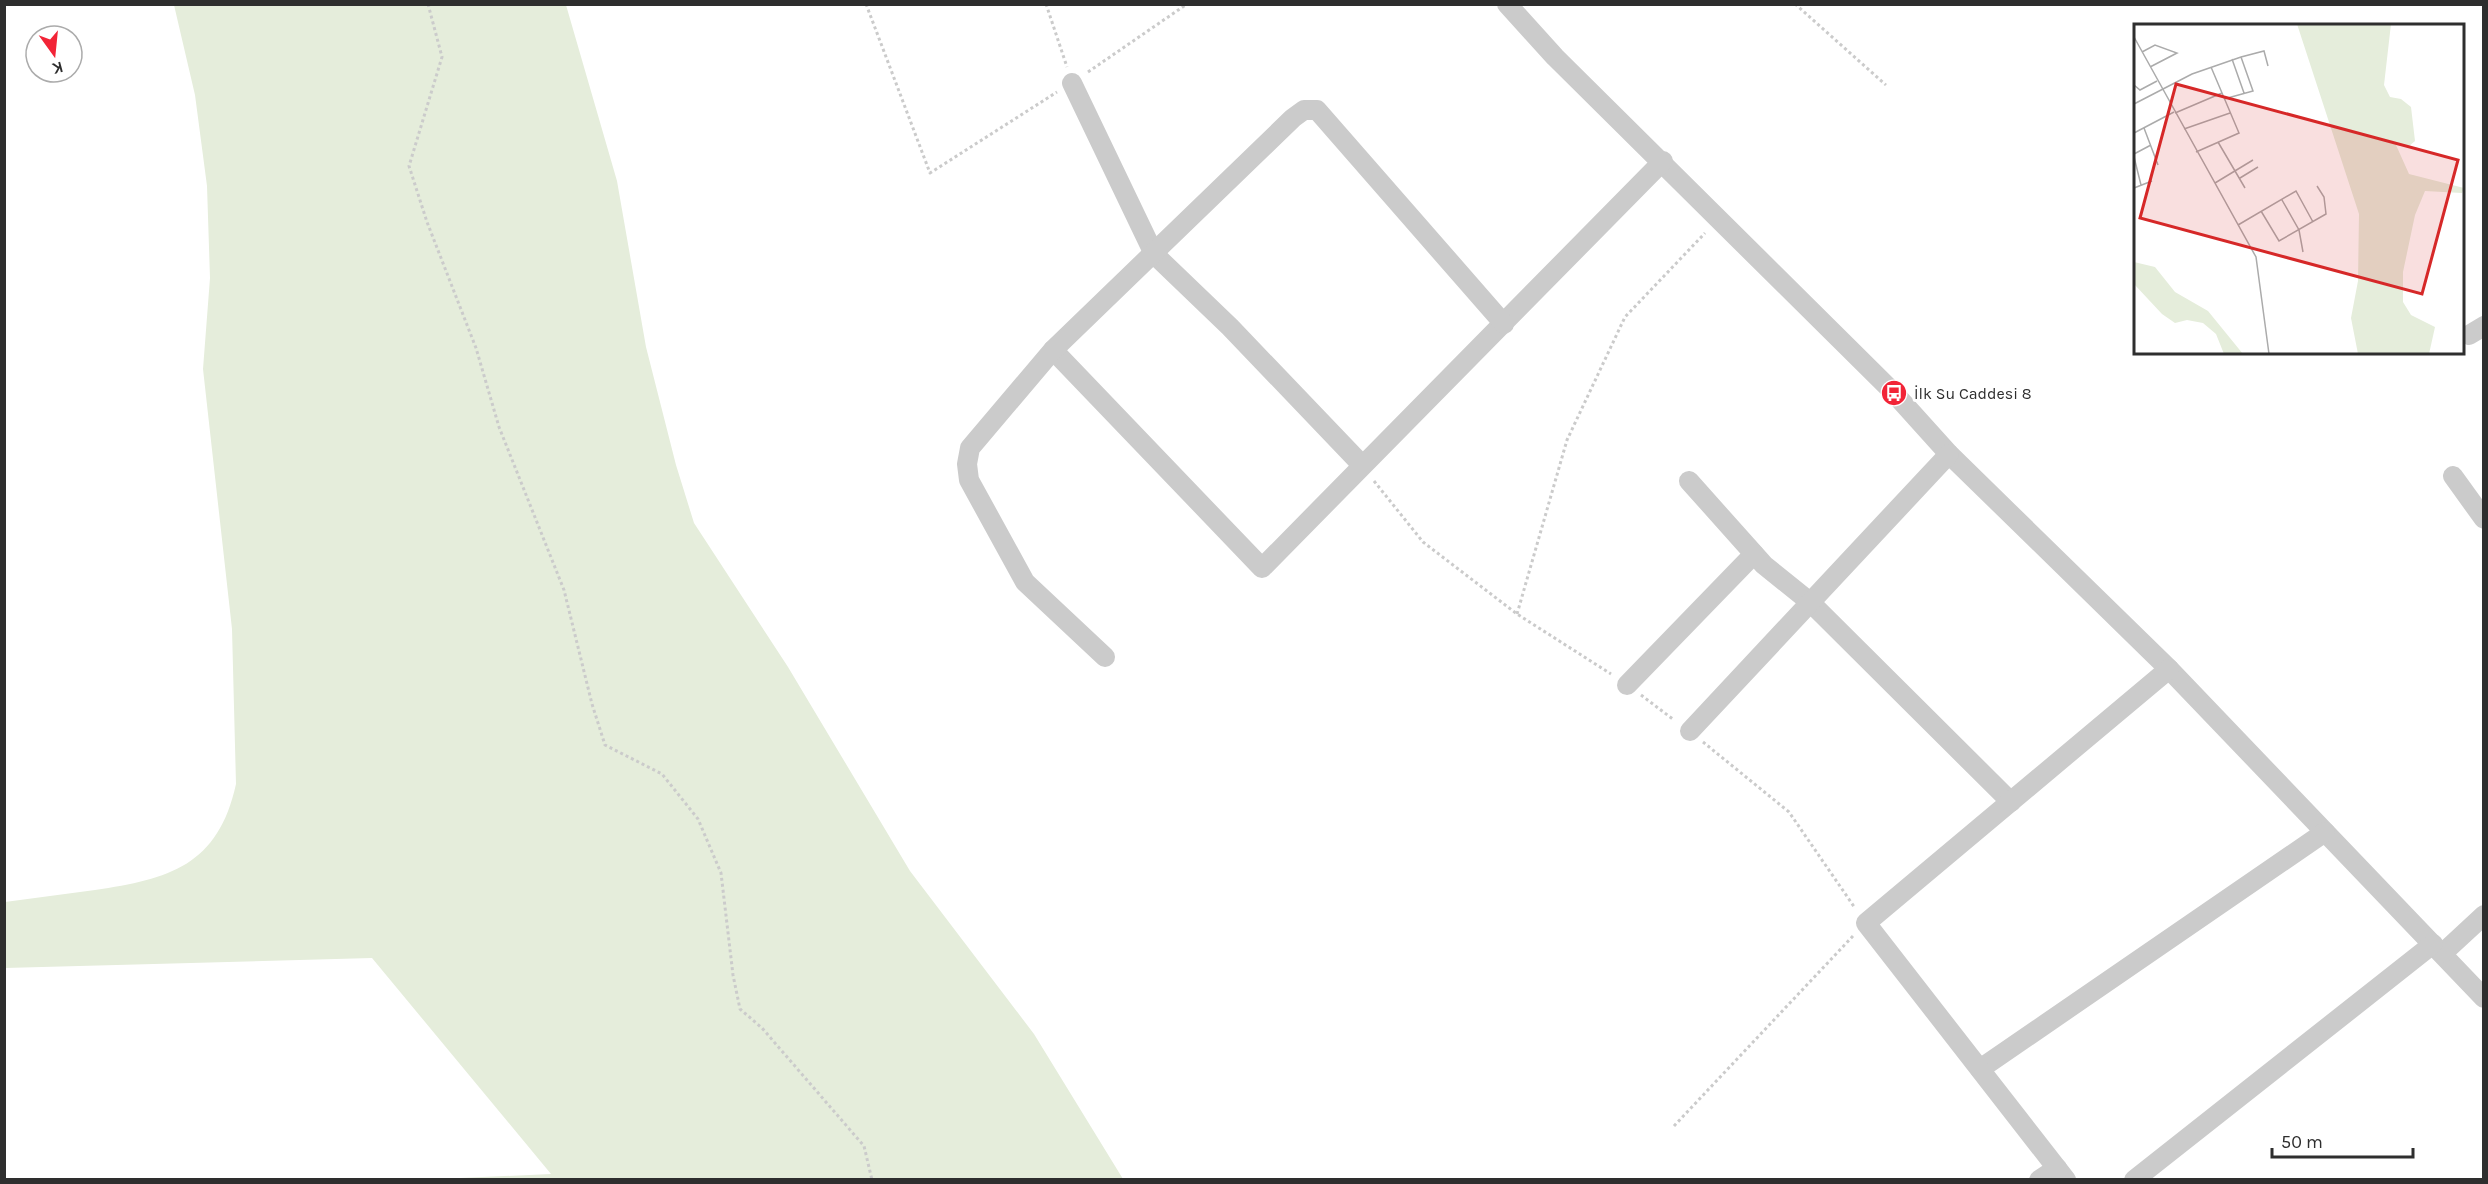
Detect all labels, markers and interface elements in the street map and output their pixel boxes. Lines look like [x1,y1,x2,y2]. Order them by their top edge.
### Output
north arrow [24,24,84,84]
inset map [2134,24,2464,354]
text: K [50,57,65,79]
bus stop icon: İlk Su Caddesi 8 [1879,378,1909,408]
place label: İlk Su Caddesi 8 [1914,384,2032,403]
scale bar [2272,1121,2413,1159]
text: 50 m [2281,1131,2323,1153]

